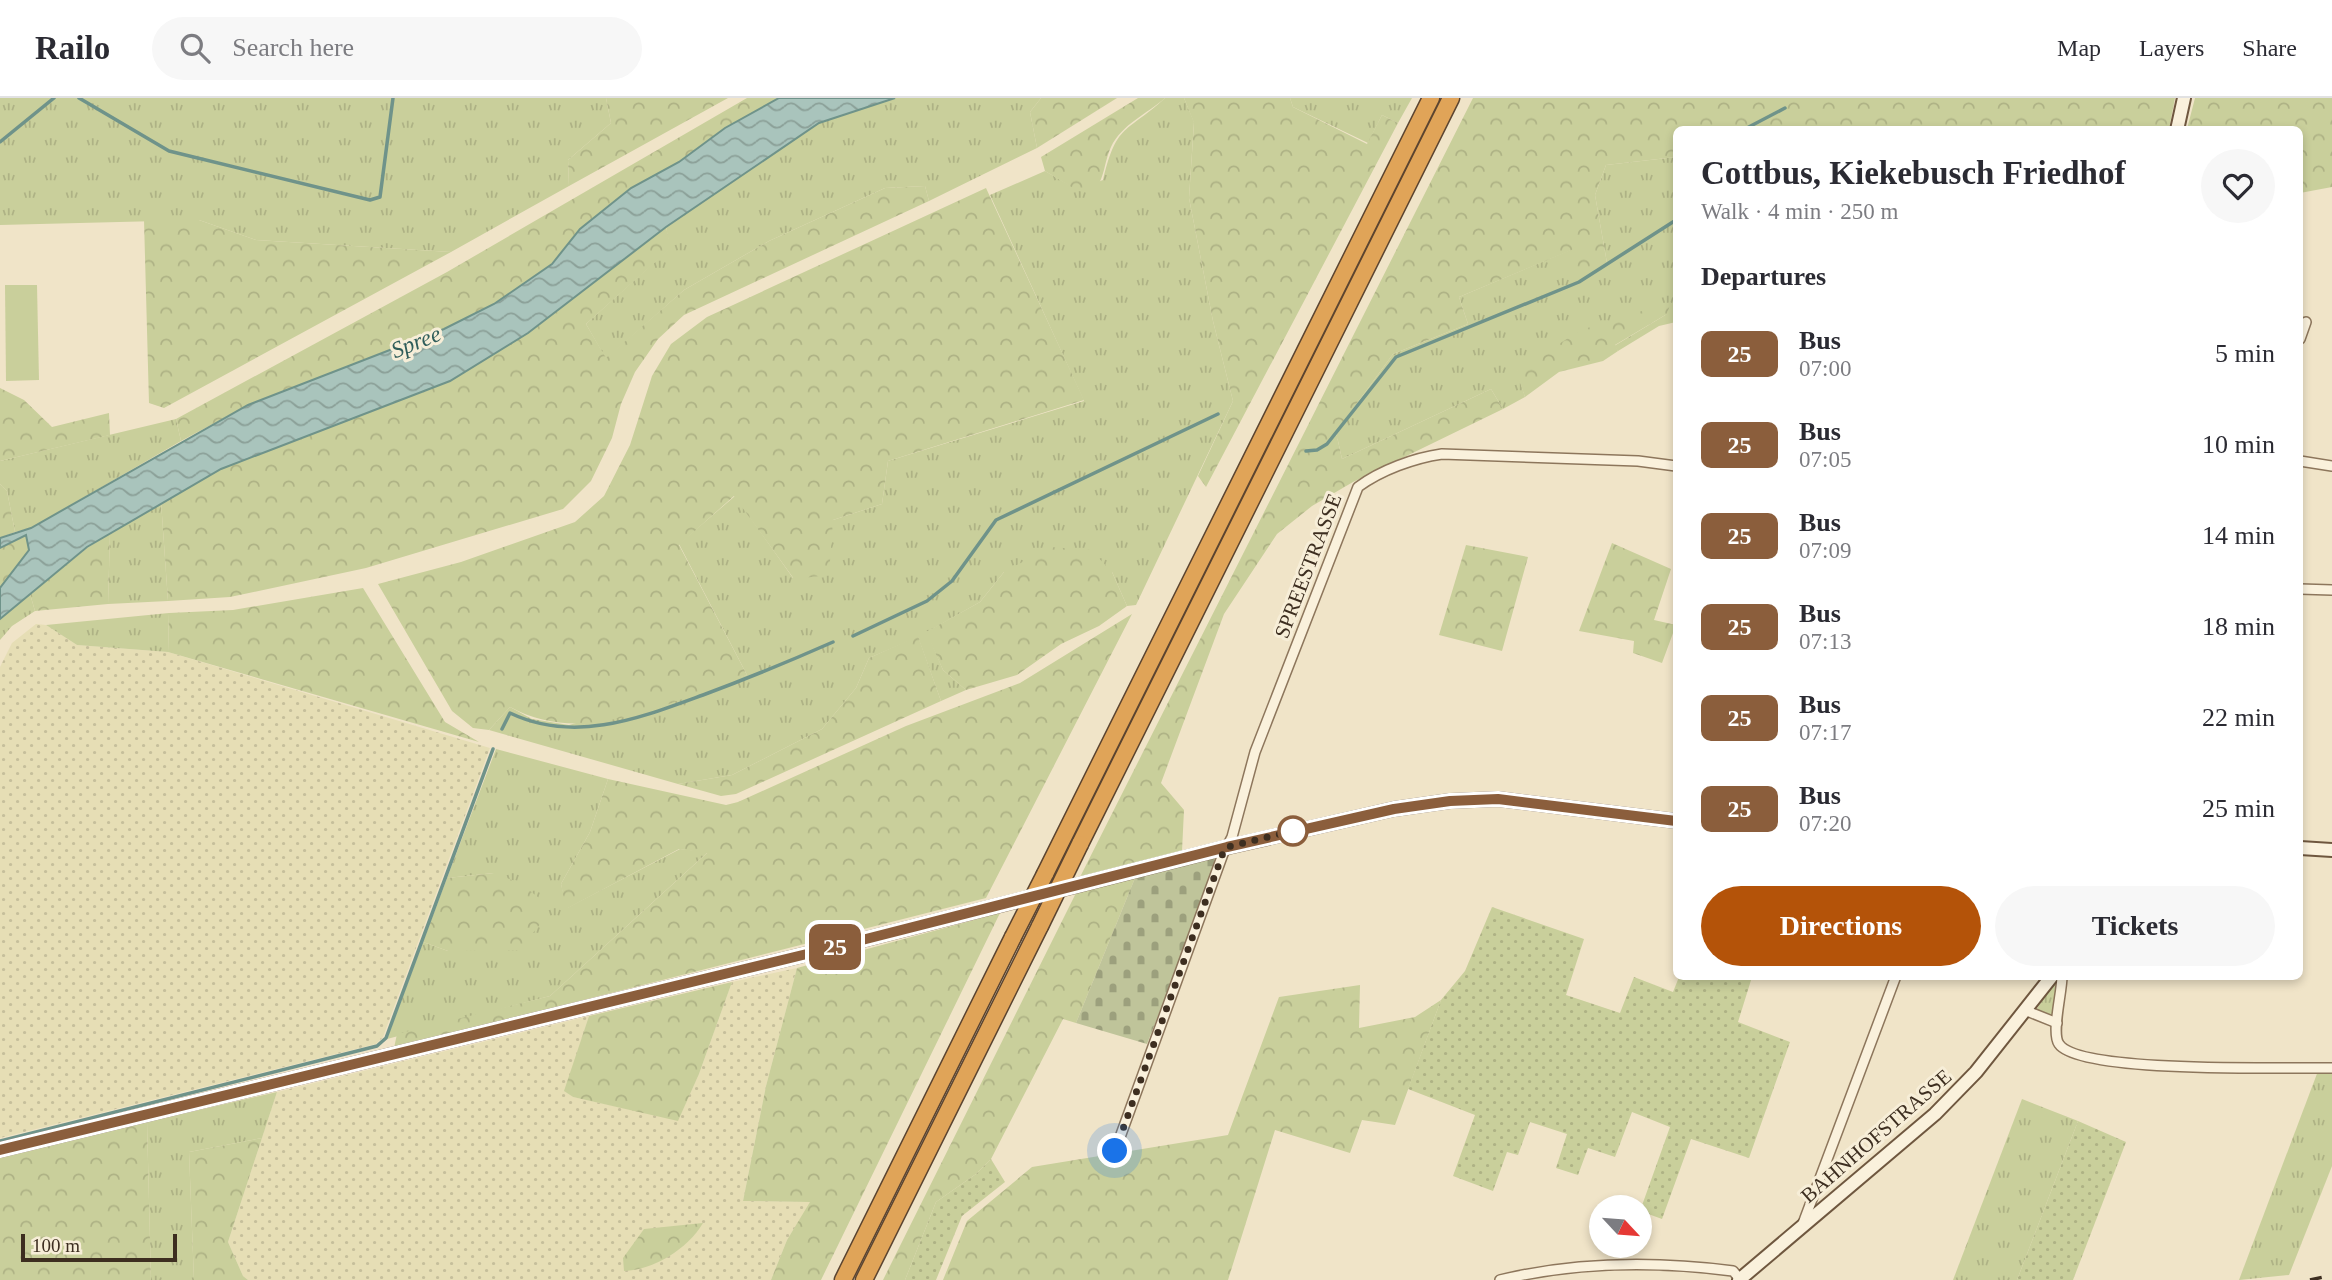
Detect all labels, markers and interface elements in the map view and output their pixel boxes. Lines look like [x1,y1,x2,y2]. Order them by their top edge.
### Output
search box [152,17,642,80]
icon: search [176,29,214,67]
text: Railo [35,30,110,66]
text: Search here [232,33,354,62]
text: Map [2057,35,2101,61]
text: Layers [2139,35,2204,61]
text: Share [2242,35,2297,61]
button: heart [2201,149,2275,223]
text: Cottbus, Kiekebusch Friedhof [1701,155,2125,191]
text: Walk · 4 min · 250 m [1701,199,1898,224]
text: Departures [1701,262,1826,291]
water label: Spree [387,321,445,363]
text: Bus [1799,326,1841,355]
text: 5 min [2215,339,2275,368]
text: 25 [1728,341,1752,367]
text: 07:00 [1799,356,1851,381]
text: Bus [1799,417,1841,446]
text: 10 min [2202,430,2275,459]
text: 25 [1728,432,1752,458]
text: 07:05 [1799,447,1851,472]
street label: SPREESTRASSE [1269,490,1347,642]
text: Bus [1799,508,1841,537]
text: 14 min [2202,521,2275,550]
text: 25 [1728,523,1752,549]
text: 07:09 [1799,538,1851,563]
text: Bus [1799,599,1841,628]
text: 18 min [2202,612,2275,641]
text: 25 [1728,614,1752,640]
text: 07:13 [1799,629,1851,654]
text: Bus [1799,690,1841,719]
text: 22 min [2202,703,2275,732]
text: 25 [1728,705,1752,731]
text: 07:17 [1799,720,1851,745]
text: Bus [1799,781,1841,810]
text: 25 min [2202,794,2275,823]
text: 25 [1728,796,1752,822]
text: 07:20 [1799,811,1851,836]
unlabelled marker [1278,816,1308,846]
button: Directions [1701,886,1981,966]
button: Tickets [1995,886,2275,966]
line badge: 25 [804,924,866,970]
text: 25 [823,934,847,960]
street label: BAHNHOFSTRASSE [1796,1064,1956,1208]
your location [1097,1133,1132,1168]
north arrow [1589,1195,1652,1258]
map controls [1589,1195,1652,1258]
scale bar [21,1231,177,1263]
text: 100 m [32,1235,80,1256]

